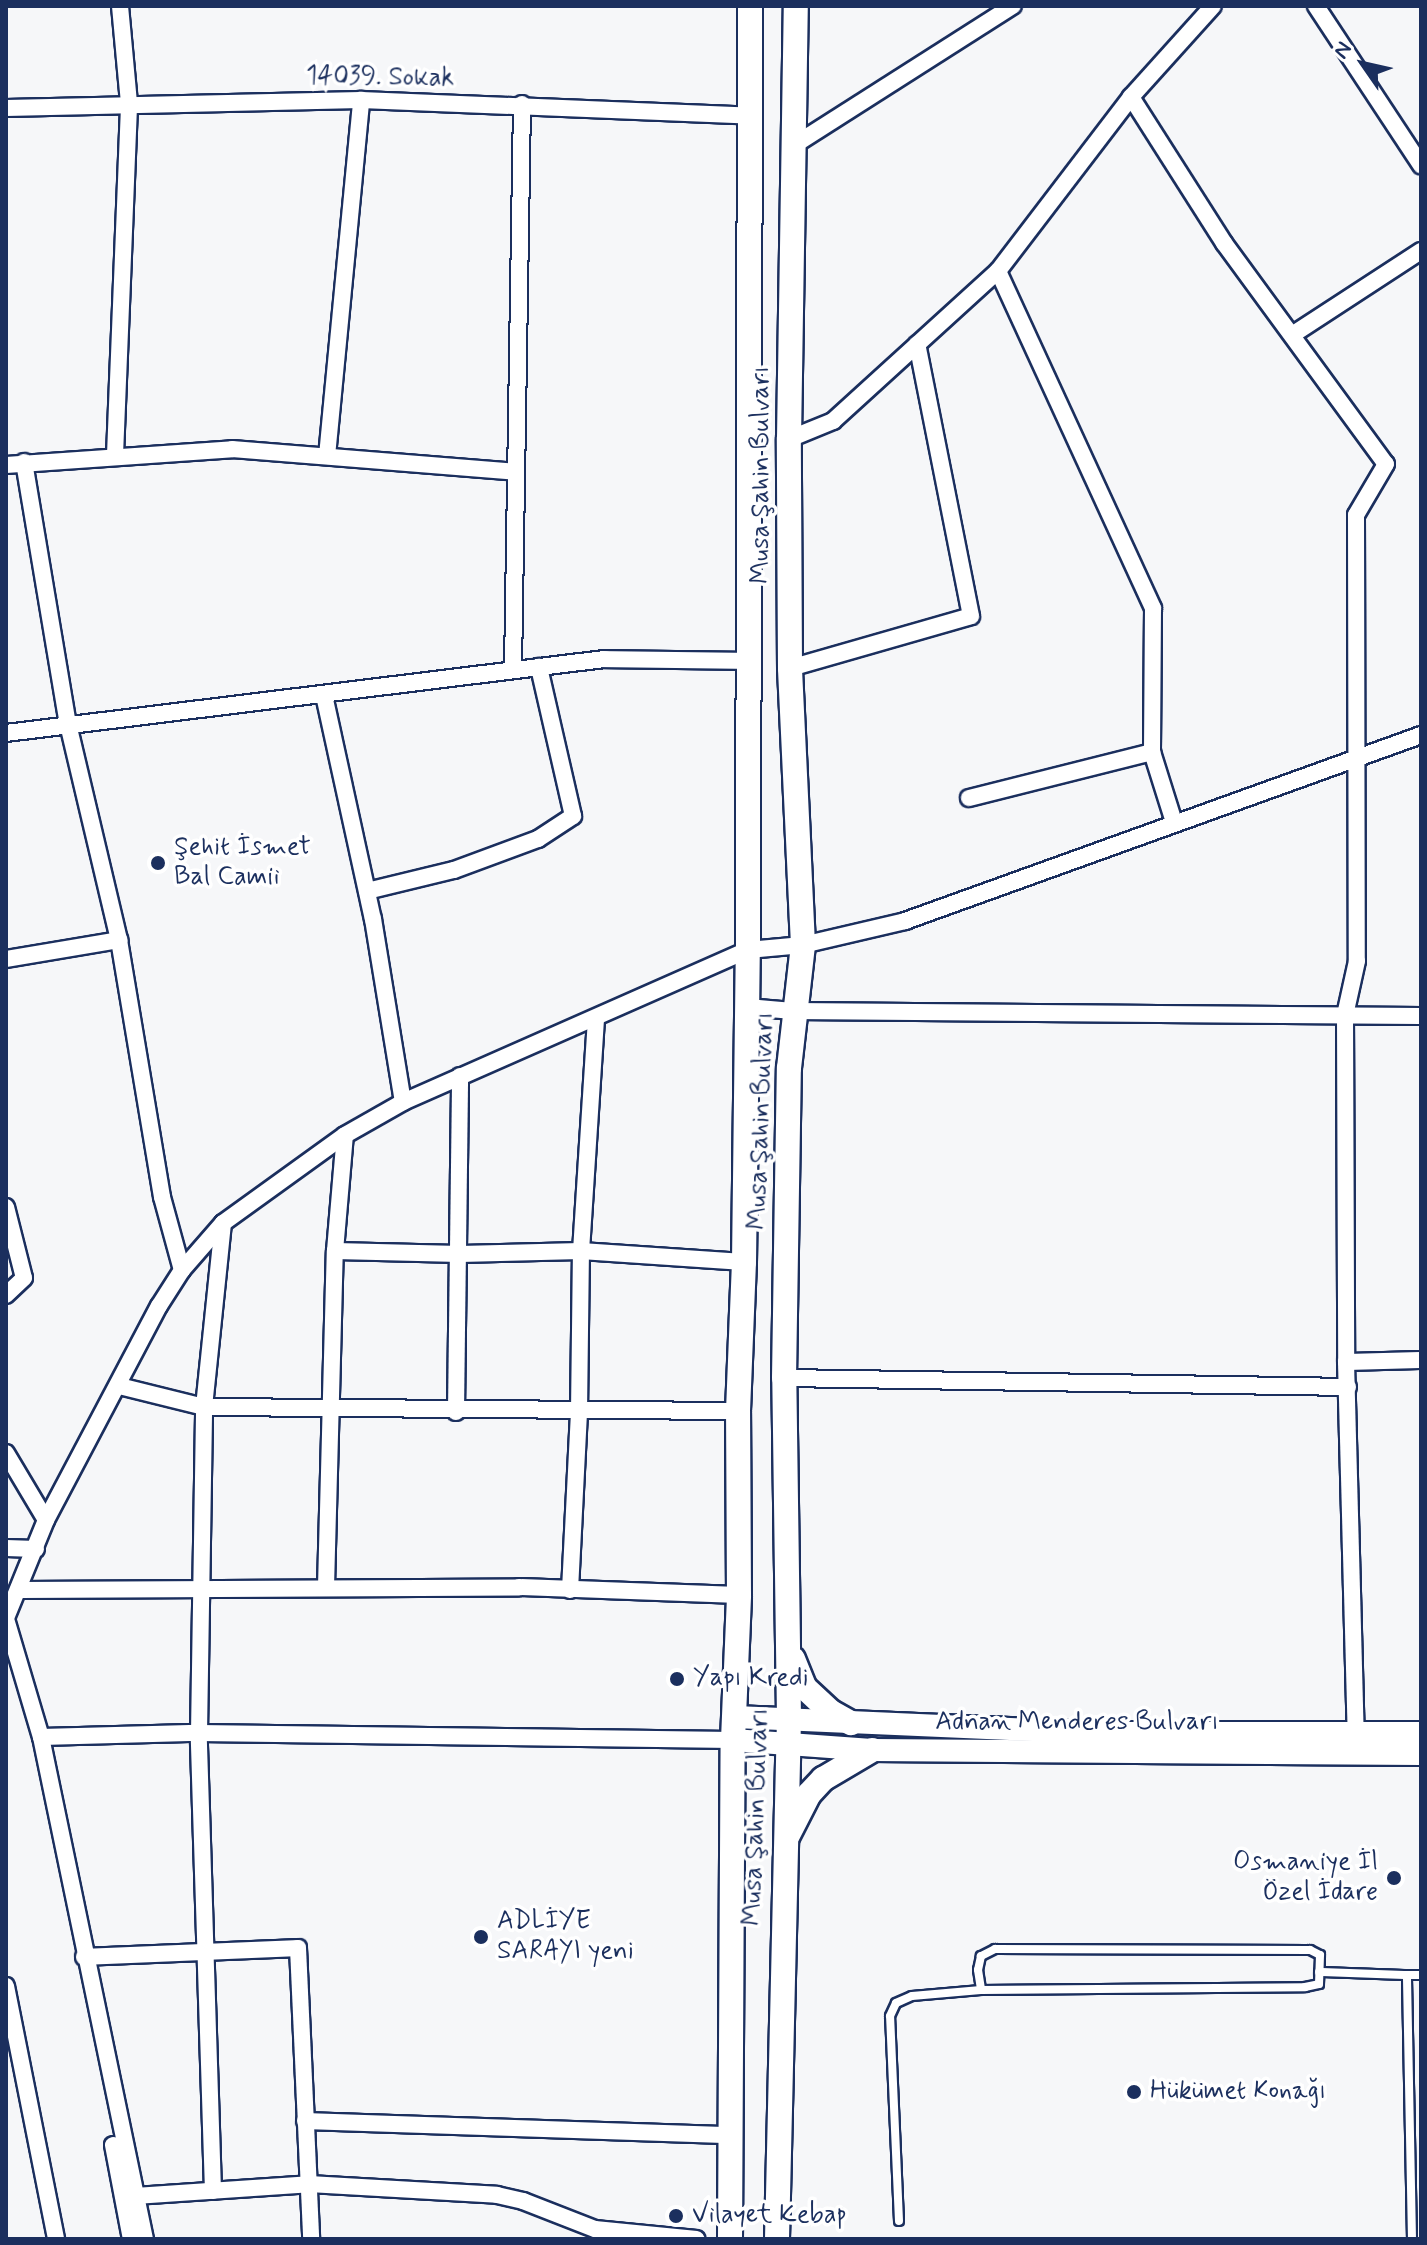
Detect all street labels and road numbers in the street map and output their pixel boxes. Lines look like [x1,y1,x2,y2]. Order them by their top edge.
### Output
street label: 14039. Sokak [305,61,455,95]
street label: Musa Şahin Bulvarı [746,369,778,581]
street label: Musa Şahin Bulvarı [743,1015,781,1227]
street label: Adnan Menderes Bulvarı [940,1707,1214,1739]
street label: Musa Şahin Bulvarı [738,1711,776,1923]

